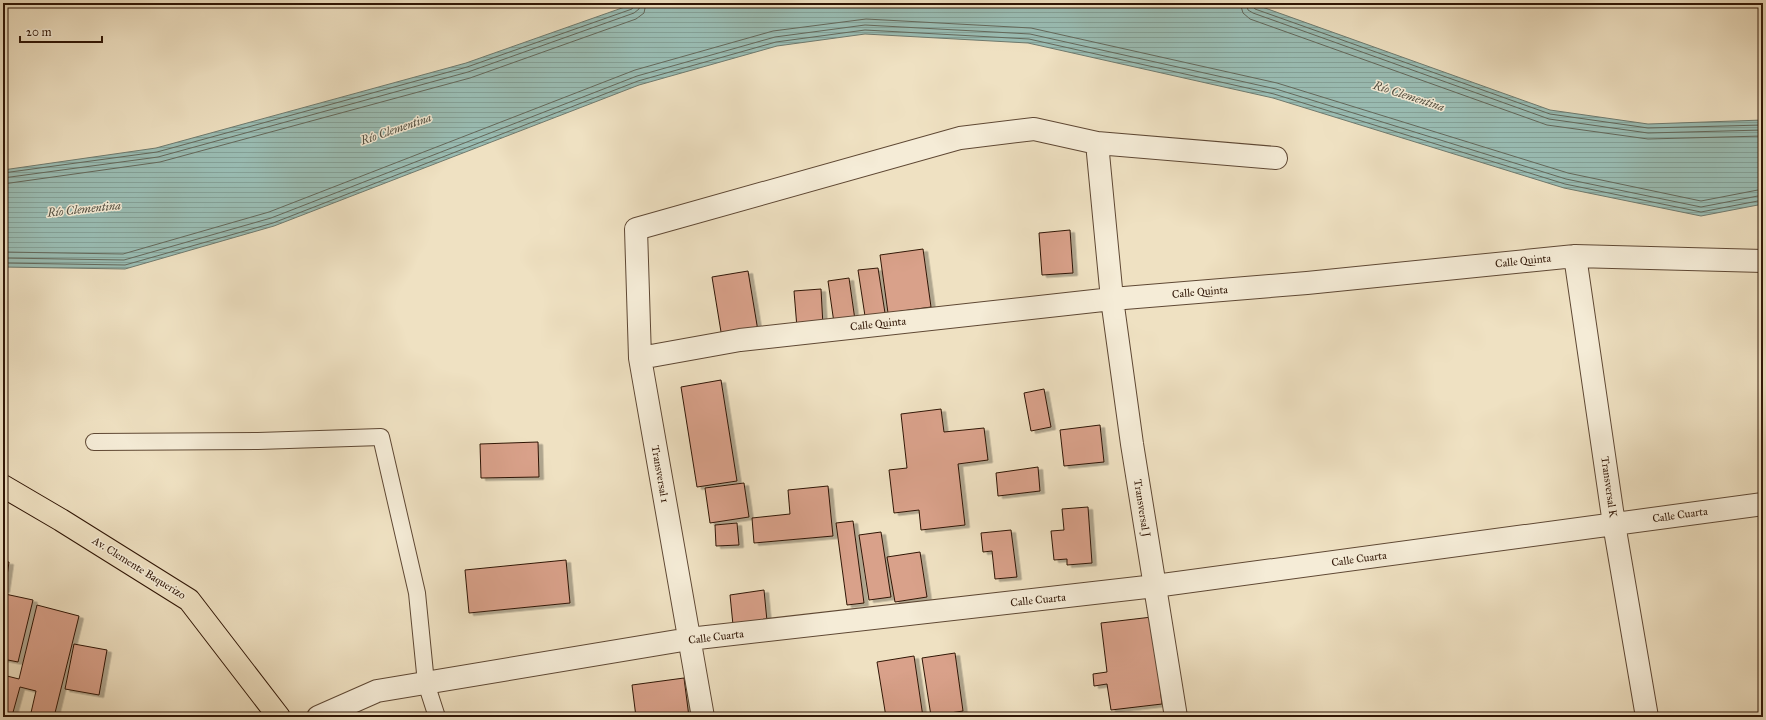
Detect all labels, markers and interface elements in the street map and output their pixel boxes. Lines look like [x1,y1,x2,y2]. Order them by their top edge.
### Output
scale bar [20,18,102,44]
text: 20 m [26,25,52,39]
water label: Río Clementina [1371,78,1447,114]
water label: Río Clementina [358,110,434,148]
water label: Río Clementina [45,198,122,220]
street label: Calle Quinta [1494,252,1552,270]
street label: Calle Quinta [1171,283,1229,301]
street label: Calle Quinta [849,315,907,333]
street label: Transversal 1 [649,444,671,504]
street label: Transversal K [1598,456,1620,520]
street label: Transversal J [1130,478,1153,539]
street label: Calle Cuarta [1652,505,1709,525]
street label: Av. Clemente Baquerizo [89,533,188,603]
street label: Calle Cuarta [1331,549,1388,569]
street label: Calle Cuarta [1010,591,1067,609]
street label: Calle Cuarta [688,627,745,647]

